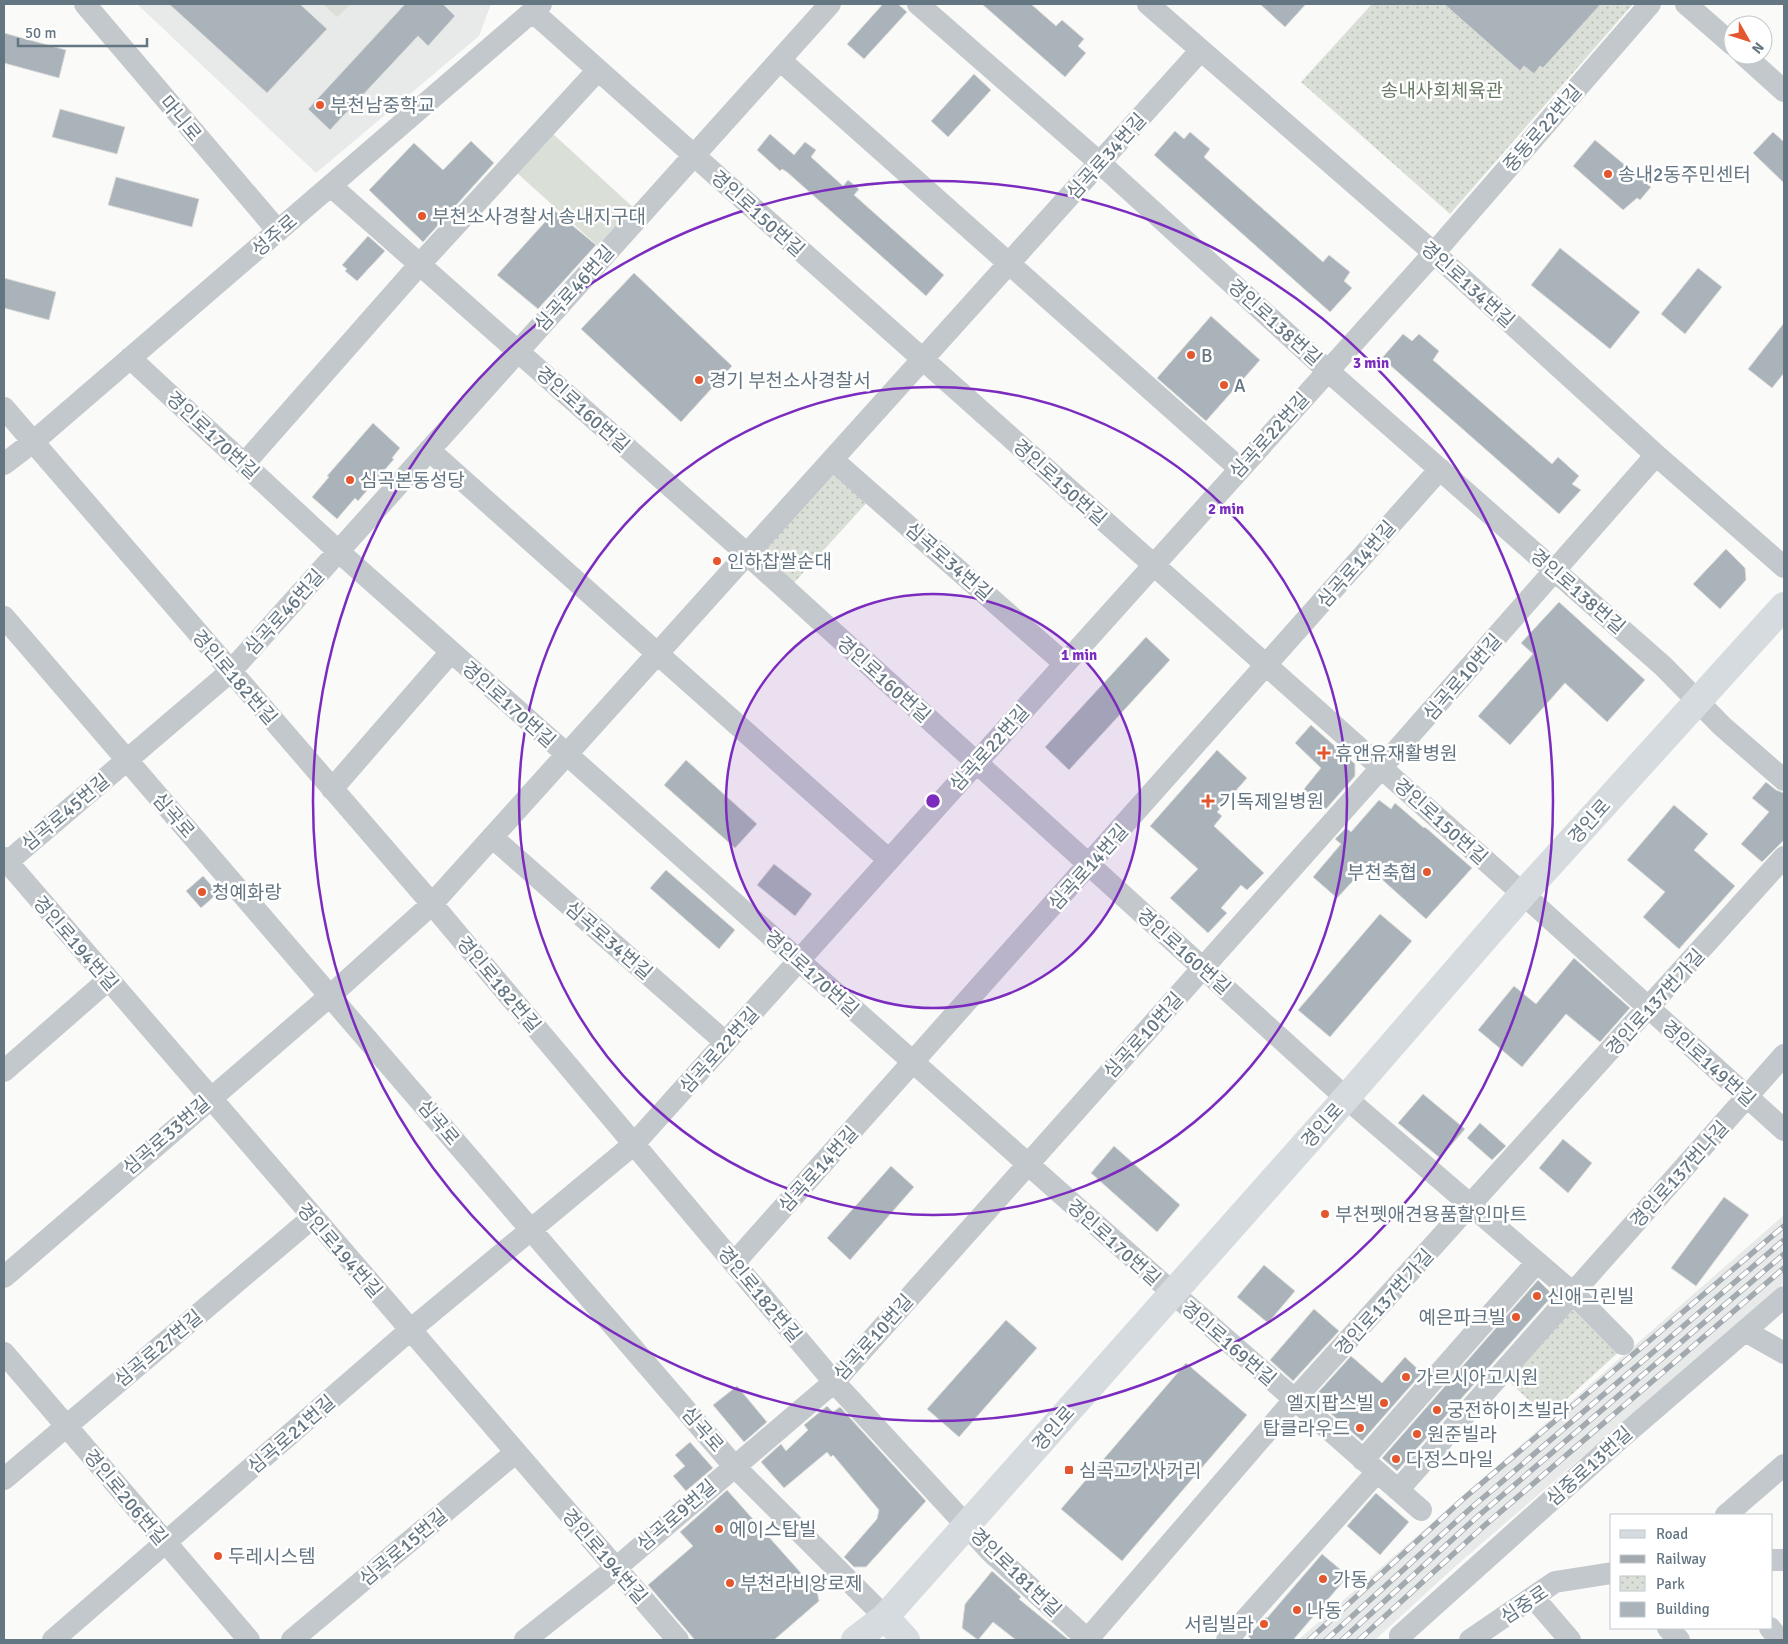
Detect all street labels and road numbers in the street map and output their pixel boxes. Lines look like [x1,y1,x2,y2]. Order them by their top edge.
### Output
street label: 중동로22번길 [1498,80,1587,177]
street label: 마니로 [154,91,206,146]
street label: 심곡로34번길 [1062,109,1152,205]
street label: 경인로150번길 [705,165,809,262]
street label: 성주로 [247,209,302,262]
street label: 경인로134번길 [1415,236,1519,333]
street label: 심곡로46번길 [530,241,620,337]
street label: 경인로138번길 [1222,274,1326,371]
street label: 경인로160번길 [530,361,634,458]
street label: 경인로170번길 [161,387,264,485]
street label: 심곡로22번길 [1225,388,1315,484]
street label: 경인로150번길 [1007,434,1111,531]
street label: 심곡로14번길 [1312,516,1401,613]
street label: 심곡로34번길 [900,517,997,606]
street label: 경인로138번길 [1525,544,1630,640]
street label: 심곡로46번길 [240,565,330,661]
street label: 경인로182번길 [186,625,282,730]
street label: 심곡로10번길 [1418,629,1507,726]
street label: 경인로160번길 [831,631,935,728]
street label: 경인로170번길 [456,656,560,753]
street label: 심곡로22번길 [945,701,1035,797]
street label: 심곡로45번길 [17,769,115,857]
street label: 경인로150번길 [1388,773,1492,870]
street label: 심곡로 [147,788,200,843]
street label: 경인로 [1563,794,1616,849]
street label: 심곡로14번길 [1044,820,1134,916]
street label: 경인로194번길 [27,891,123,996]
street label: 심곡로34번길 [560,896,657,985]
street label: 경인로160번길 [1131,903,1235,1000]
street label: 경인로170번길 [759,925,863,1022]
street label: 경인로182번길 [451,932,545,1038]
street label: 경인로137번가길 [1601,944,1710,1061]
street label: 심곡로10번길 [1099,988,1189,1084]
street label: 심곡로22번길 [675,1003,765,1099]
street label: 경인로149번길 [1656,1015,1760,1112]
street label: 심곡로33번길 [118,1091,215,1180]
street label: 심곡로 [412,1095,464,1150]
street label: 경인로 [1296,1098,1349,1153]
street label: 경인로137번나길 [1625,1116,1734,1233]
street label: 심곡로14번길 [774,1122,864,1218]
street label: 경인로170번길 [1061,1194,1165,1291]
street label: 경인로194번길 [291,1198,387,1303]
street label: 경인로182번길 [712,1242,806,1348]
street label: 경인로137번가길 [1330,1244,1439,1361]
street label: 심곡로10번길 [829,1290,919,1386]
street label: 경인로169번길 [1176,1296,1281,1392]
street label: 심곡로27번길 [110,1305,208,1393]
street label: 심곡로21번길 [243,1390,340,1479]
street label: 경인로 [1027,1401,1080,1456]
street label: 심곡로 [676,1402,729,1457]
street label: 심중로13번길 [1542,1422,1638,1512]
street label: 경인로206번길 [78,1445,172,1551]
street label: 심곡로9번길 [632,1475,721,1557]
street label: 심곡로15번길 [355,1504,453,1592]
street label: 경인로194번길 [556,1504,652,1609]
street label: 경인로181번길 [964,1523,1066,1622]
street label: 심중로 [1496,1580,1553,1629]

